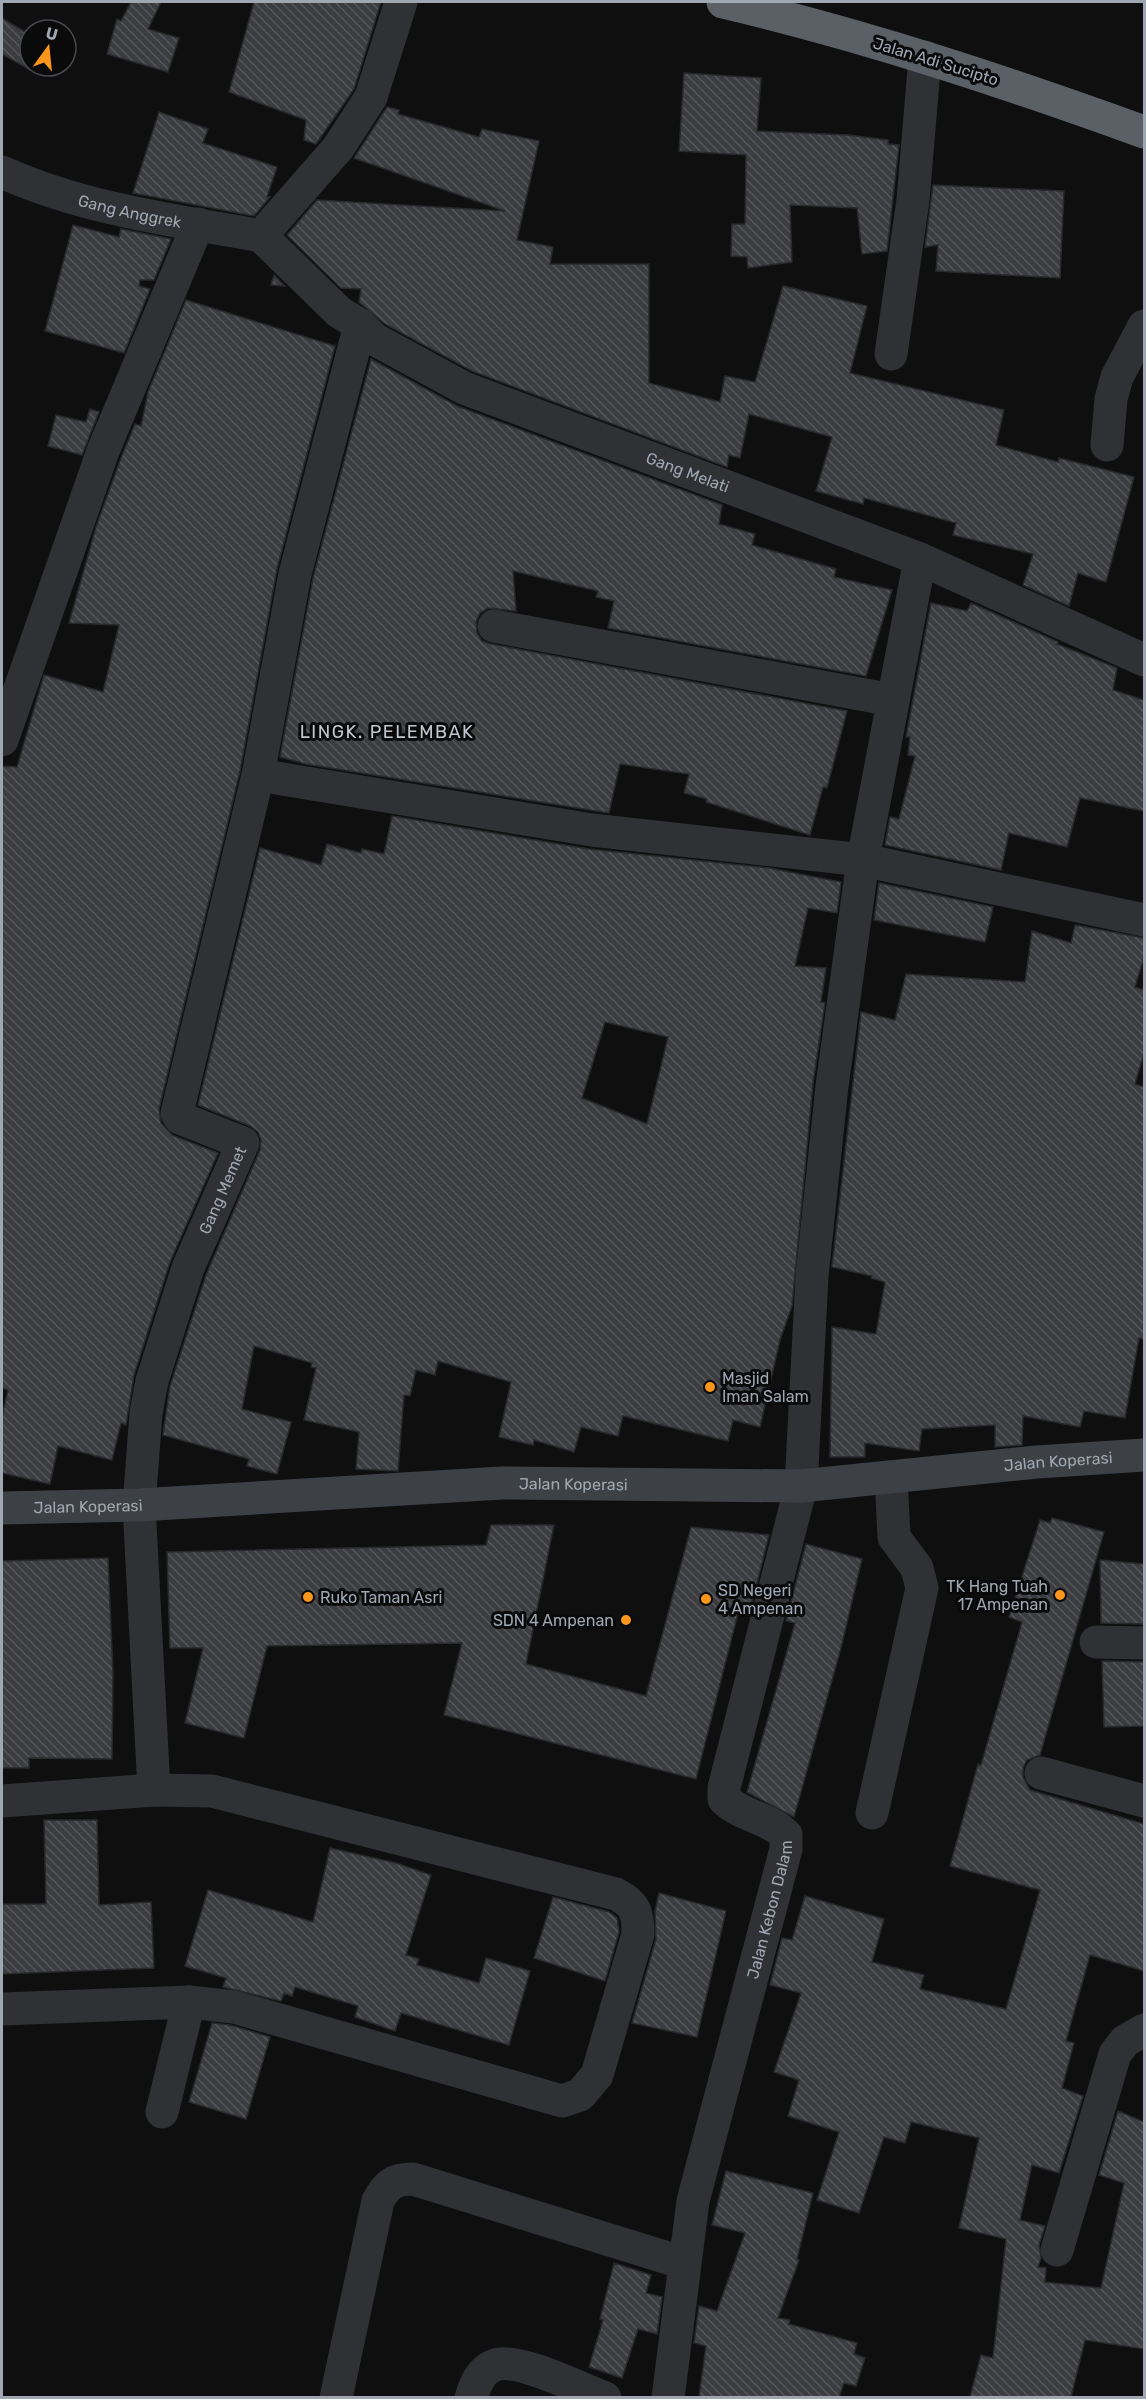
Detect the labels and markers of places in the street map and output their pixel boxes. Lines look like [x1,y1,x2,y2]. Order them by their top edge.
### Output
place label: Masjid Iman Salam [722,1369,809,1406]
marker: Masjid Iman Salam [703,1380,717,1394]
place label: TK Hang Tuah 17 Ampenan [946,1577,1048,1614]
place label: SD Negeri 4 Ampenan [718,1581,803,1618]
place label: Ruko Taman Asri [320,1588,442,1607]
marker: TK Hang Tuah 17 Ampenan [1053,1588,1067,1602]
marker: Ruko Taman Asri [301,1590,315,1604]
marker: SD Negeri 4 Ampenan [699,1592,713,1606]
place label: SDN 4 Ampenan [493,1611,614,1630]
marker: SDN 4 Ampenan [619,1613,633,1627]

